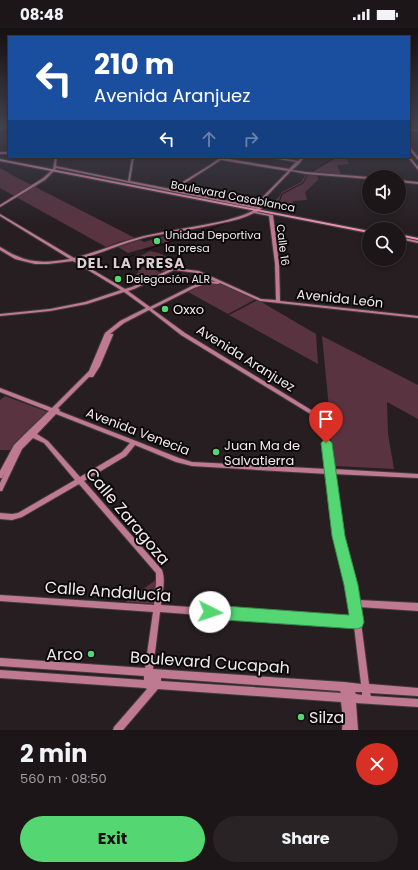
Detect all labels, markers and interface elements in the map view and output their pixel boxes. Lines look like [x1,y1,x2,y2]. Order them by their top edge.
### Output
text: 08:48 [20,4,64,25]
text: 210 m [94,45,174,84]
icon: left [28,52,80,104]
text: Avenida Aranjuez [94,83,250,108]
icon: left [156,128,178,150]
icon: ahead [198,128,220,150]
icon: right [240,128,262,150]
map controls [362,170,406,266]
button: sound [362,170,406,214]
street label: Boulevard Casablanca [169,176,297,216]
button: search [362,222,406,266]
street label: Calle 16 [273,223,293,267]
place label: Unidad Deportiva la presa [165,227,261,256]
marker: Unidad Deportiva la presa [152,236,162,246]
district label: DEL. LA PRESA [77,253,185,273]
place label: Delegación ALR [126,271,211,287]
marker: Delegación ALR [113,274,123,284]
street label: Avenida León [296,285,384,312]
place label: Oxxo [173,300,204,319]
marker: Oxxo [160,304,170,314]
street label: Avenida Aranjuez [193,320,299,396]
pin [309,402,343,443]
street label: Avenida Venecia [83,403,192,460]
icon: arrive [315,408,337,430]
place label: Juan Ma de Salvatierra [224,436,300,470]
marker: Juan Ma de Salvatierra [211,447,221,457]
street label: Calle Zaragoza [80,463,175,570]
street label: Calle Andalucía [44,576,172,607]
position arrow [189,591,231,633]
place label: Arco [46,643,83,666]
street label: Boulevard Cucapah [129,645,291,680]
marker: Arco [86,649,96,659]
place label: Silza [309,706,344,729]
marker: Silza [296,712,306,722]
text: 2 min [20,737,87,770]
button: close [356,743,398,785]
text: 560 m · 08:50 [20,769,107,788]
button: Exit [20,816,205,862]
button: Share [213,816,398,862]

